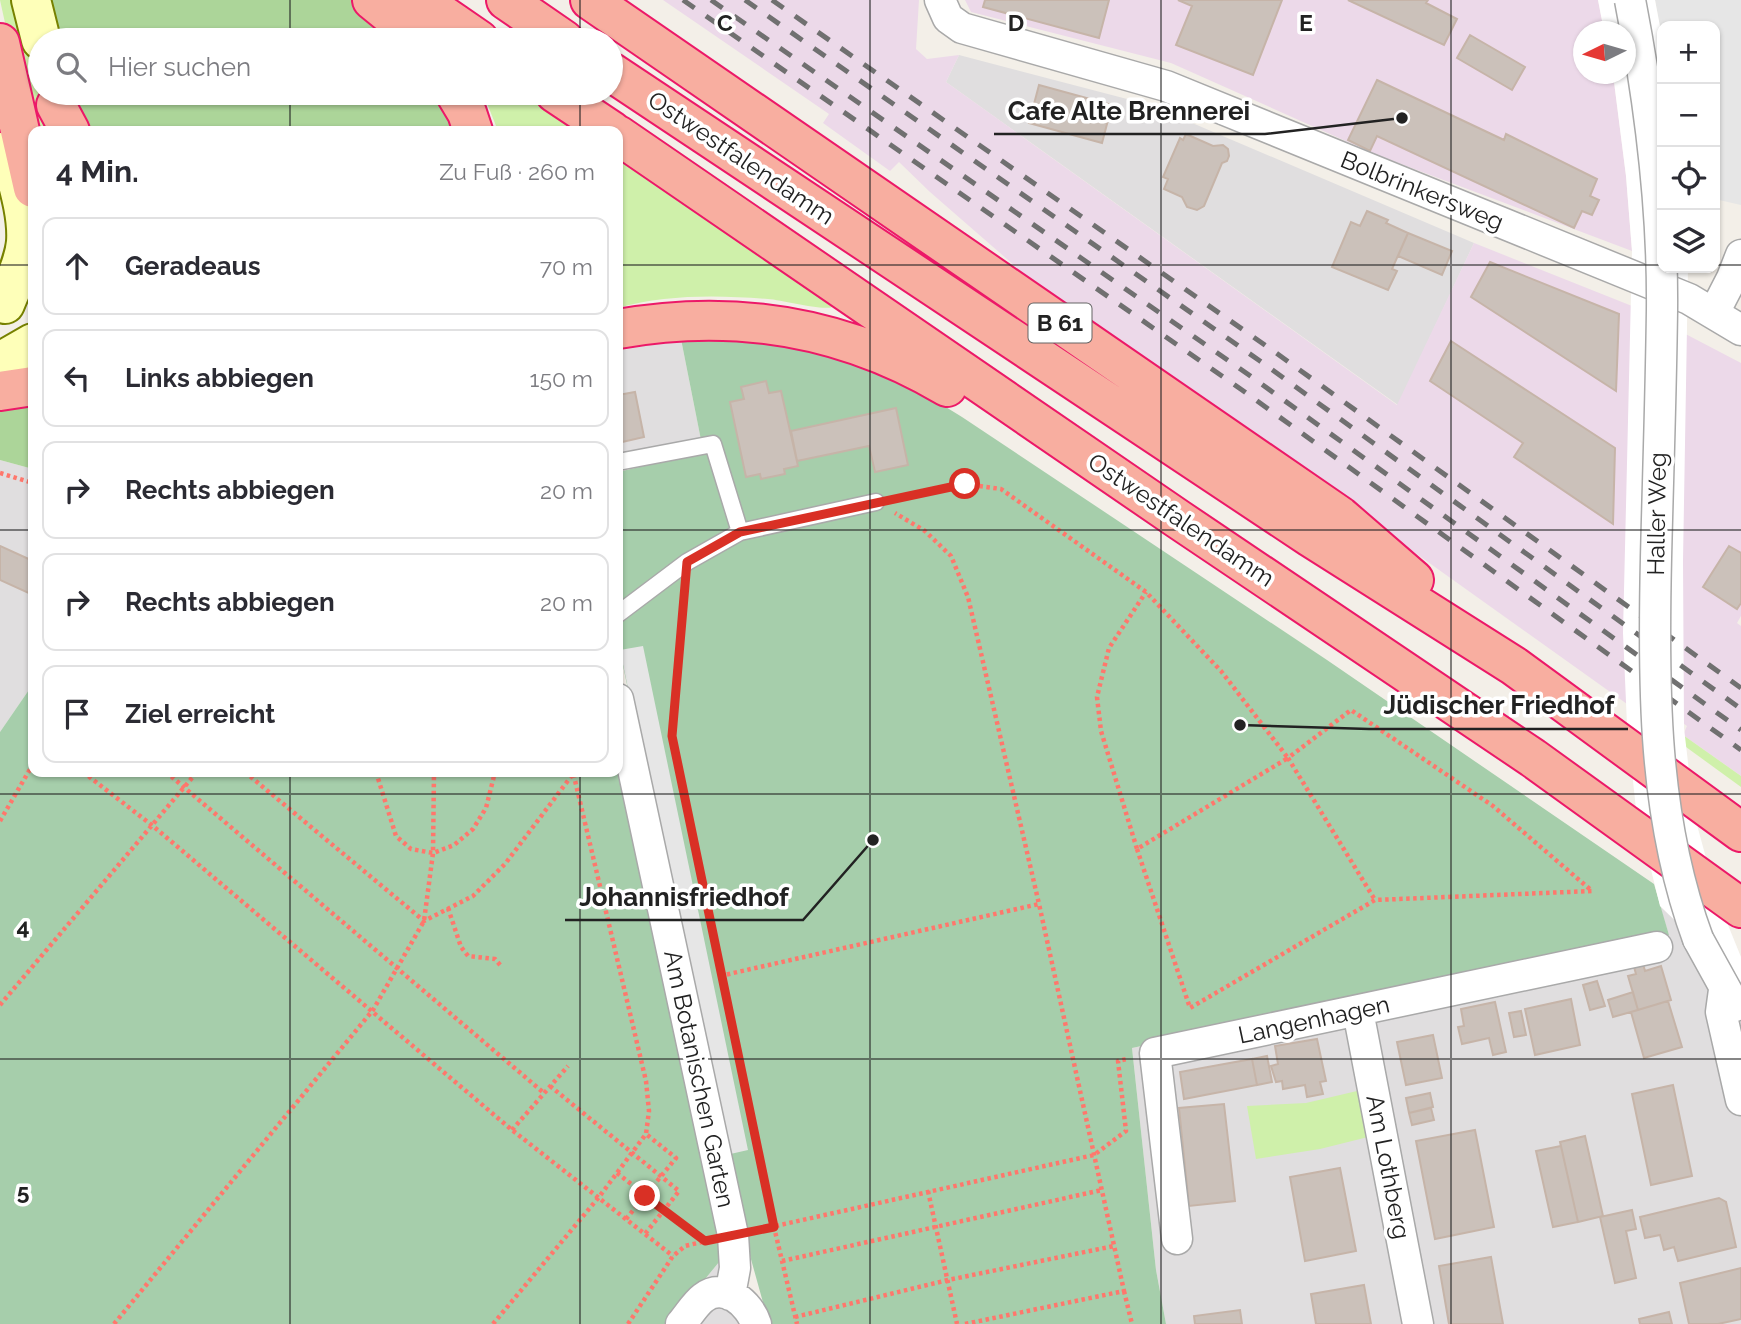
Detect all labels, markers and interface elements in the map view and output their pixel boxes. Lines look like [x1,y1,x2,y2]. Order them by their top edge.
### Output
text: C [717,9,733,36]
text: D [1008,9,1024,36]
text: E [1299,9,1313,36]
north arrow [1573,21,1636,84]
map controls [1657,21,1720,273]
button: + [1657,21,1720,84]
search box [28,28,623,105]
icon: search [52,48,90,86]
text: Hier suchen [108,52,251,82]
button: − [1657,84,1720,147]
street label: Ostwestfalendamm [643,85,840,231]
callout: Cafe Alte Brennerei [994,87,1265,134]
text: Cafe Alte Brennerei [1008,96,1250,126]
street label: Bolbrinkersweg [1336,145,1508,236]
button: locate [1657,147,1720,210]
text: 4 Min. [56,154,139,189]
text: Zu Fuß · 260 m [439,158,595,185]
button: layers [1657,210,1720,273]
icon: ahead [58,247,96,285]
text: Geradeaus [125,251,261,281]
text: 70 m [540,253,593,280]
road number: B 61 [1028,304,1092,342]
icon: left [58,359,96,397]
text: Links abbiegen [125,363,314,393]
text: 150 m [530,365,593,392]
street label: Ostwestfalendamm [1083,447,1280,593]
street label: Haller Weg [1641,452,1672,576]
route start [949,468,980,499]
icon: right [58,471,96,509]
text: Rechts abbiegen [125,475,335,505]
text: 20 m [540,477,593,504]
icon: right [58,583,96,621]
text: Rechts abbiegen [125,587,335,617]
text: 20 m [540,589,593,616]
callout: Jüdischer Friedhof [1369,682,1628,729]
text: Jüdischer Friedhof [1384,690,1616,720]
icon: arrive [58,695,96,733]
text: Ziel erreicht [125,699,275,729]
callout: Johannisfriedhof [565,873,803,920]
text: Johannisfriedhof [579,882,790,912]
text: 4 [16,913,30,940]
street label: Am Botanischen Garten [658,948,741,1210]
street label: Langenhagen [1236,989,1392,1050]
street label: Am Lothberg [1360,1092,1417,1241]
text: 5 [17,1178,30,1205]
route end [629,1180,660,1211]

